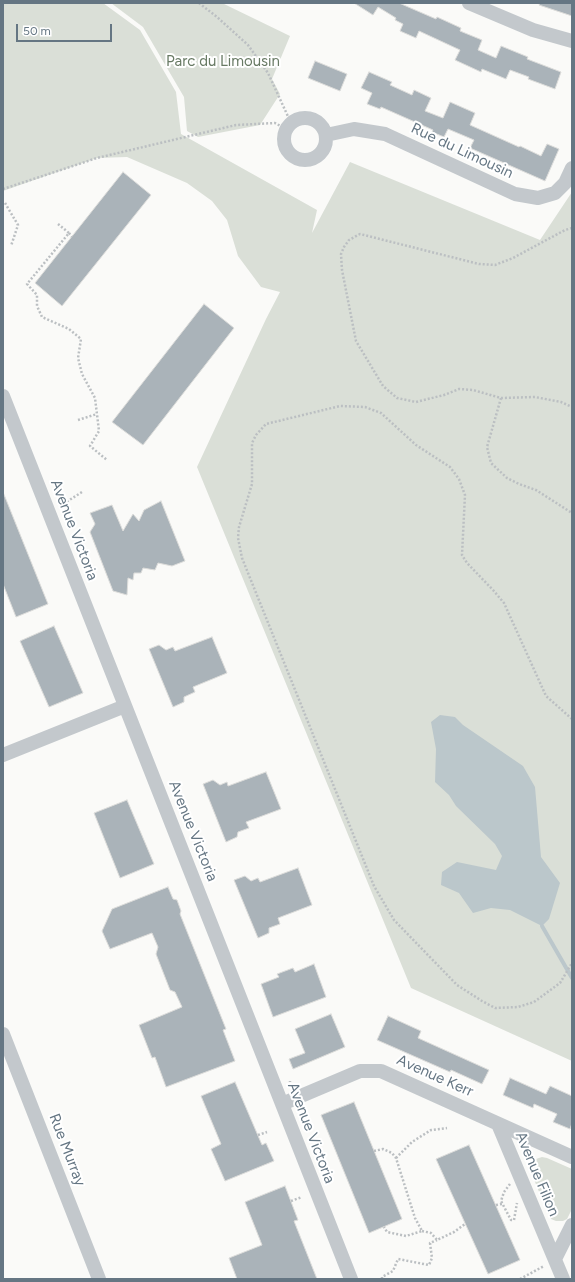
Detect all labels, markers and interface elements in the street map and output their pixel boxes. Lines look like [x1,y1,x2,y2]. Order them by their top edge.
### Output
scale bar [18,16,114,42]
text: 50 m [23,24,51,38]
park label: Parc du Limousin [166,53,280,71]
street label: Rue du Limousin [408,119,516,183]
street label: Avenue Victoria [46,477,102,583]
street label: Avenue Victoria [165,778,221,884]
street label: Avenue Kerr [394,1051,476,1101]
street label: Avenue Victoria [283,1080,339,1186]
street label: Rue Murray [45,1111,89,1189]
street label: Avenue Filion [511,1129,563,1219]

